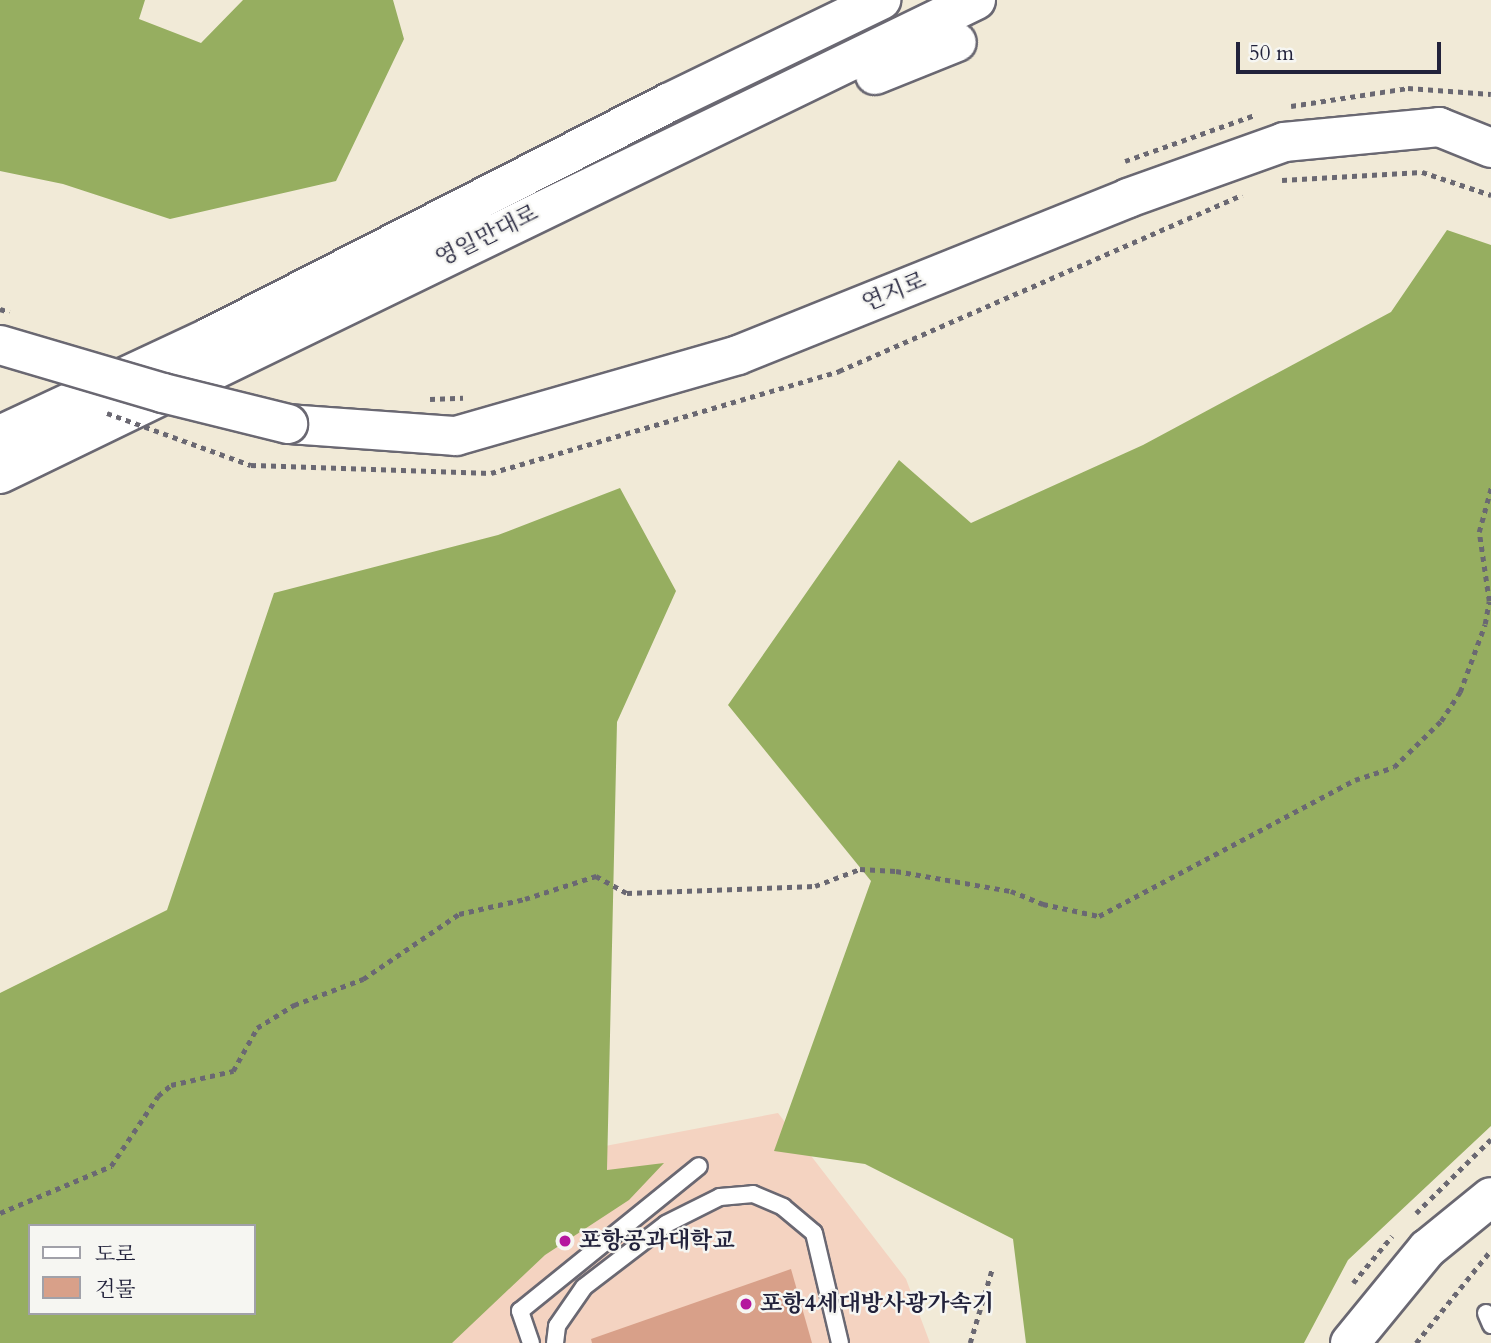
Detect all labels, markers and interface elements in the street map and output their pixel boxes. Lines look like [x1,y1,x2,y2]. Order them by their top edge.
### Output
scale bar [1239,28,1444,72]
text: 50 m [1249,39,1294,68]
street label: 영일만대로 [431,199,543,273]
street label: 연지로 [858,267,930,317]
legend [28,1224,256,1315]
place label: 포항공과대학교 [579,1227,735,1255]
marker: 포항공과대학교 [557,1233,573,1249]
text: 도로 [95,1240,136,1269]
text: 건물 [95,1275,136,1304]
place label: 포항4세대방사광가속기 [760,1290,994,1318]
marker: 포항4세대방사광가속기 [738,1296,754,1312]

